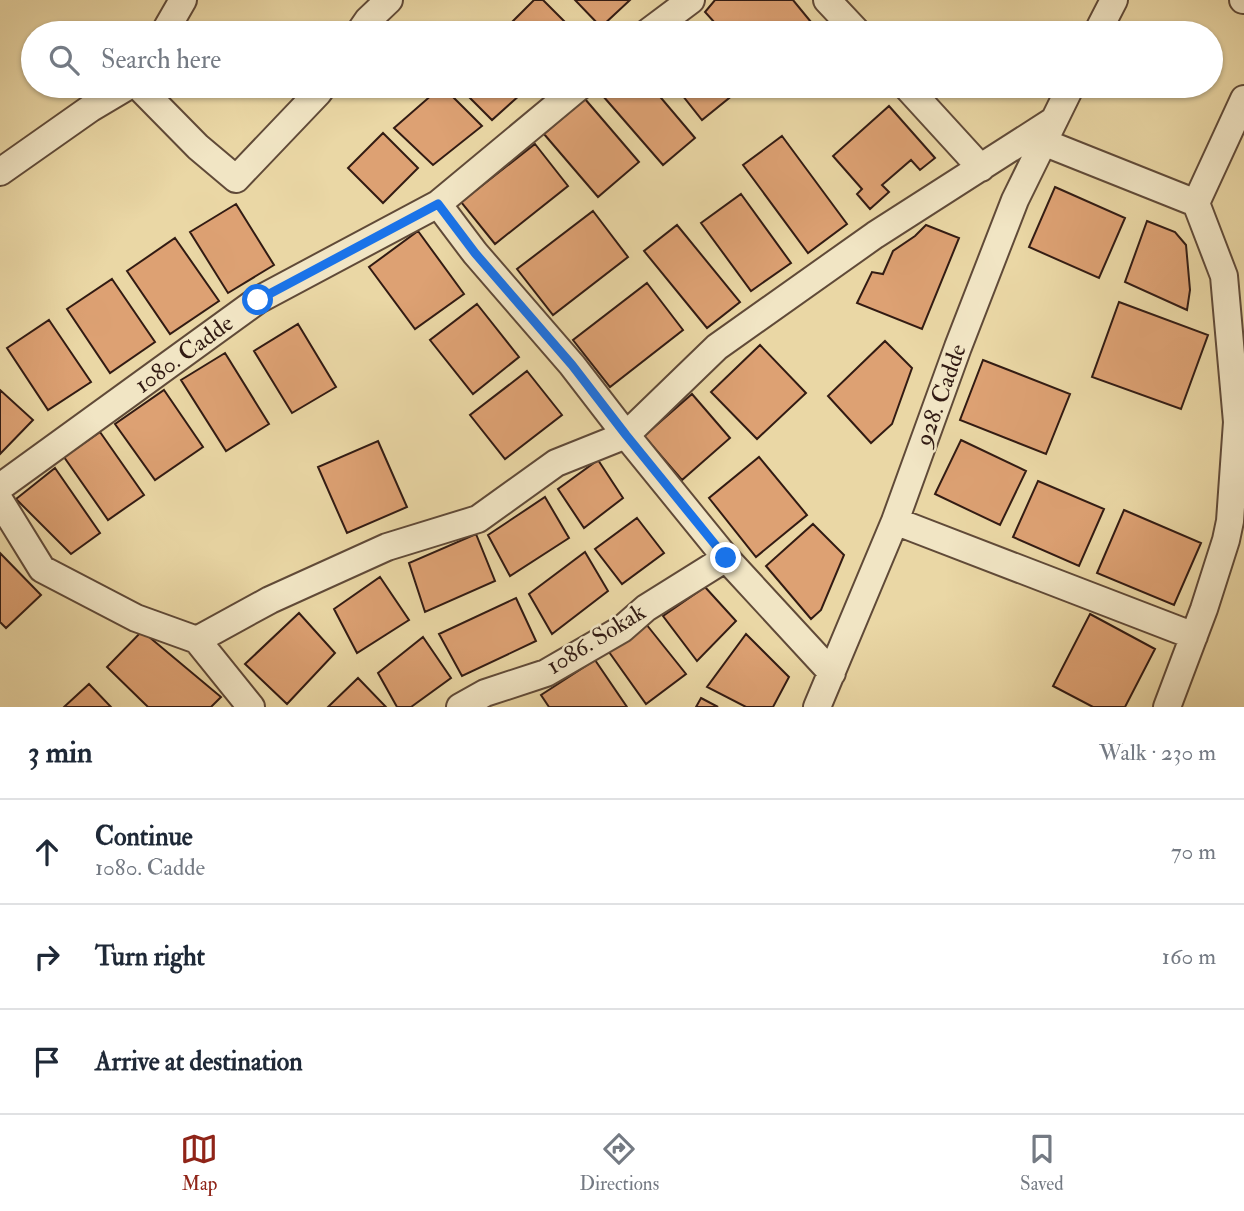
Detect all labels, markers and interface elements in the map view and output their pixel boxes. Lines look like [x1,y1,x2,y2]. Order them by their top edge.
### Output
search box [21,21,1223,98]
icon: search [45,41,83,79]
text: Search here [101,44,221,76]
route start [242,284,273,315]
street label: 1080. Cadde [128,308,240,400]
street label: 928. Cadde [908,340,974,452]
route end [710,542,741,573]
street label: 1086. Sokak [541,596,652,682]
text: 3 min [28,734,93,771]
text: Walk · 230 m [1099,738,1216,767]
text: Continue [95,821,193,853]
icon: ahead [28,833,66,871]
text: 70 m [1171,837,1216,866]
text: 1080. Cadde [95,853,205,882]
icon: right [28,938,66,976]
text: Turn right [95,941,205,973]
text: 160 m [1162,942,1216,971]
icon: arrive [28,1043,66,1081]
text: Arrive at destination [95,1046,303,1078]
tab: Map [180,1130,218,1196]
tab: Directions [579,1130,659,1196]
tab: Saved [1020,1130,1064,1196]

